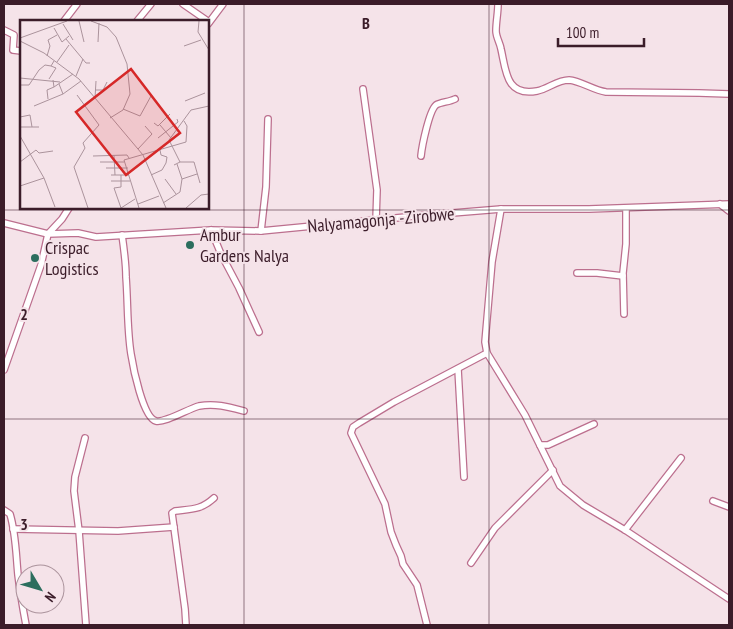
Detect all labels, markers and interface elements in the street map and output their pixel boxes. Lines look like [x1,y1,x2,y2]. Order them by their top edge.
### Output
text: B [362,13,370,33]
scale bar [558,15,644,47]
inset map [20,20,209,209]
text: 100 m [566,23,599,42]
street label: Nalyamagonja -Zirobwe [307,202,455,237]
place label: Ambur Gardens Nalya [200,223,289,267]
place label: Crispac Logistics [45,236,99,280]
marker: Ambur Gardens Nalya [184,239,196,251]
marker: Crispac Logistics [29,252,41,264]
text: 2 [20,304,28,324]
text: 3 [20,514,28,534]
north arrow [15,564,65,614]
text: N [41,588,60,606]

